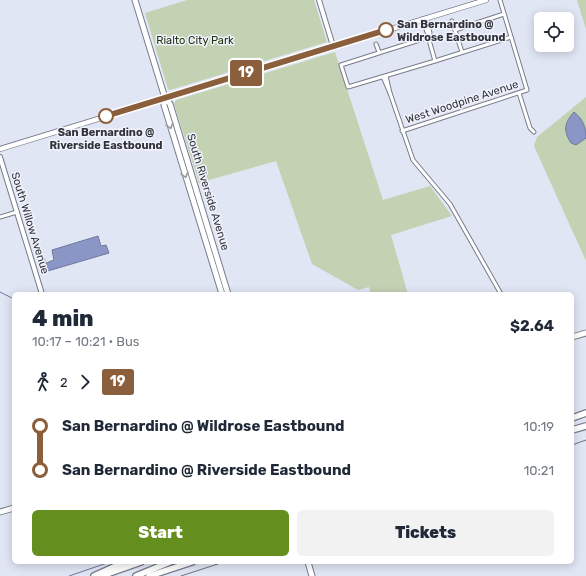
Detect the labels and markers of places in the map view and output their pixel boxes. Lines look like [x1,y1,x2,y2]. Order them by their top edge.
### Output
place label: San Bernardino @ Wildrose Eastbound [397,18,505,44]
marker: San Bernardino @ Wildrose Eastbound [378,22,394,38]
marker: San Bernardino @ Riverside Eastbound [98,108,114,124]
place label: San Bernardino @ Riverside Eastbound [49,126,163,152]

